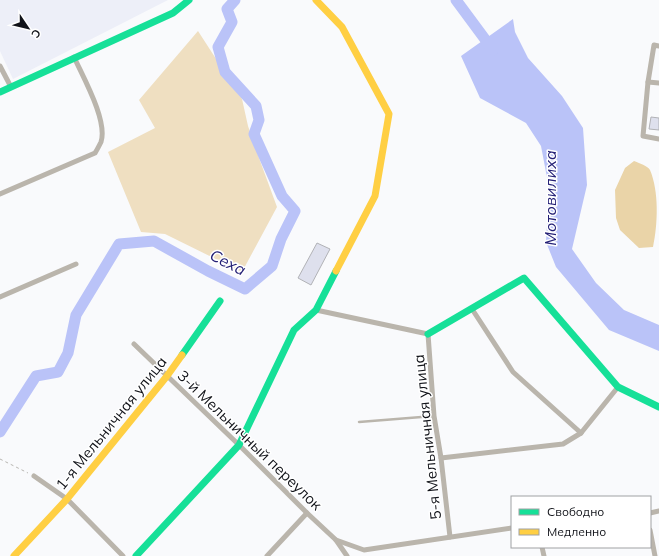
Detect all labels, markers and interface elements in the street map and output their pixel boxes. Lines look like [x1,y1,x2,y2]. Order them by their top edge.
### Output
north arrow [8,8,48,48]
text: С [28,27,44,41]
water label: Мотовилиха [540,150,560,246]
water label: Сеха [207,244,250,280]
street label: 1-я Мельничная улица [51,352,171,494]
street label: 5-я Мельничная улица [409,353,445,521]
street label: 3-й Мельничный переулок [174,366,327,515]
legend [511,496,651,548]
text: Свободно [547,504,604,519]
text: Медленно [547,524,606,539]

